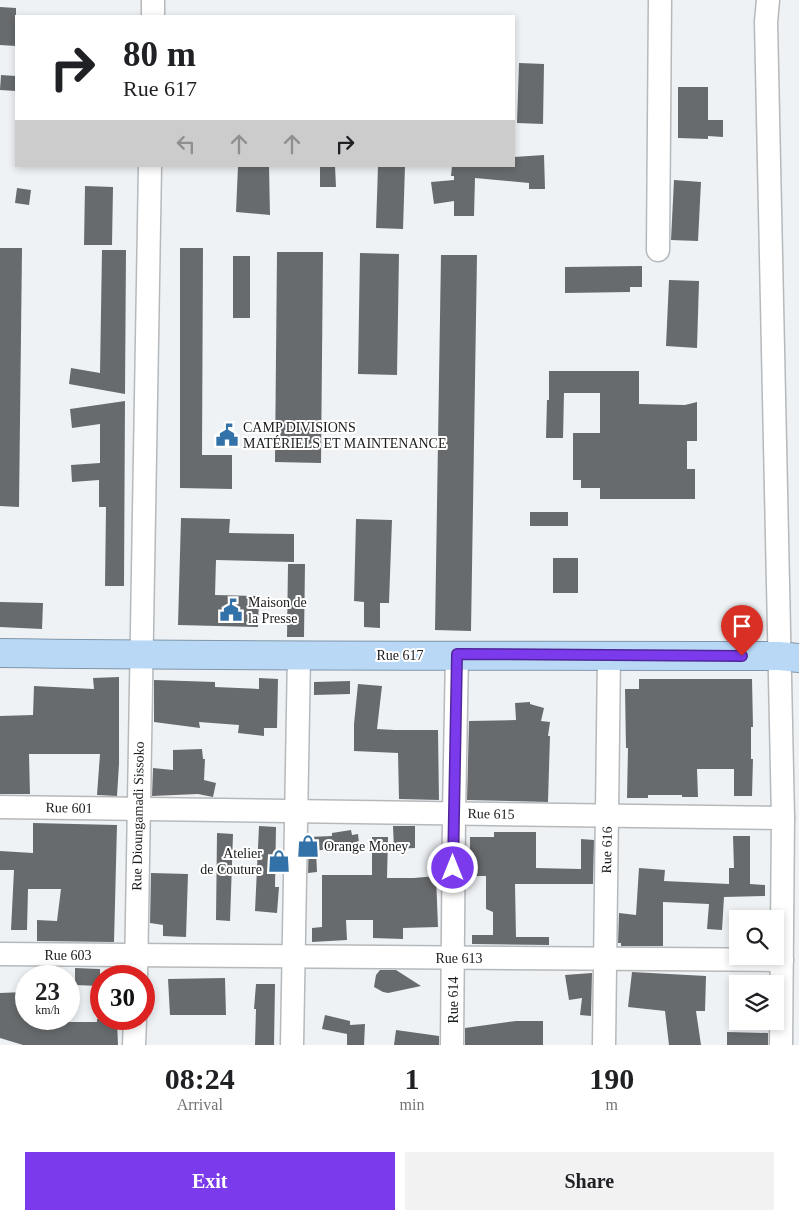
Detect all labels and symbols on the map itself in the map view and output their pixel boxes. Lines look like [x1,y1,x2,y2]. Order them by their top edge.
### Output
place label: CAMP DIVISIONS MATÉRIELS ET MAINTENANCE [243,420,447,451]
public building icon: CAMP DIVISIONS MATÉRIELS ET MAINTENANCE [214,422,240,448]
place label: Maison de la Presse [248,595,307,626]
public building icon: Maison de la Presse [218,597,244,623]
pin [721,605,763,656]
street label: Rue 617 [376,648,424,663]
street label: Rue Dioungamadi Sissoko [129,741,147,891]
street label: Rue 601 [45,800,93,816]
street label: Rue 615 [467,806,515,822]
street label: Rue 616 [599,826,615,874]
shop icon: Orange Money [295,833,321,859]
place label: Orange Money [324,839,408,854]
position arrow [426,841,478,893]
place label: Atelier de Couture [200,846,262,877]
shop icon: Atelier de Couture [266,848,292,874]
street label: Rue 603 [44,948,92,963]
street label: Rue 613 [435,951,483,966]
speed limit sign: 30 [90,965,155,1030]
street label: Rue 614 [446,976,461,1024]

